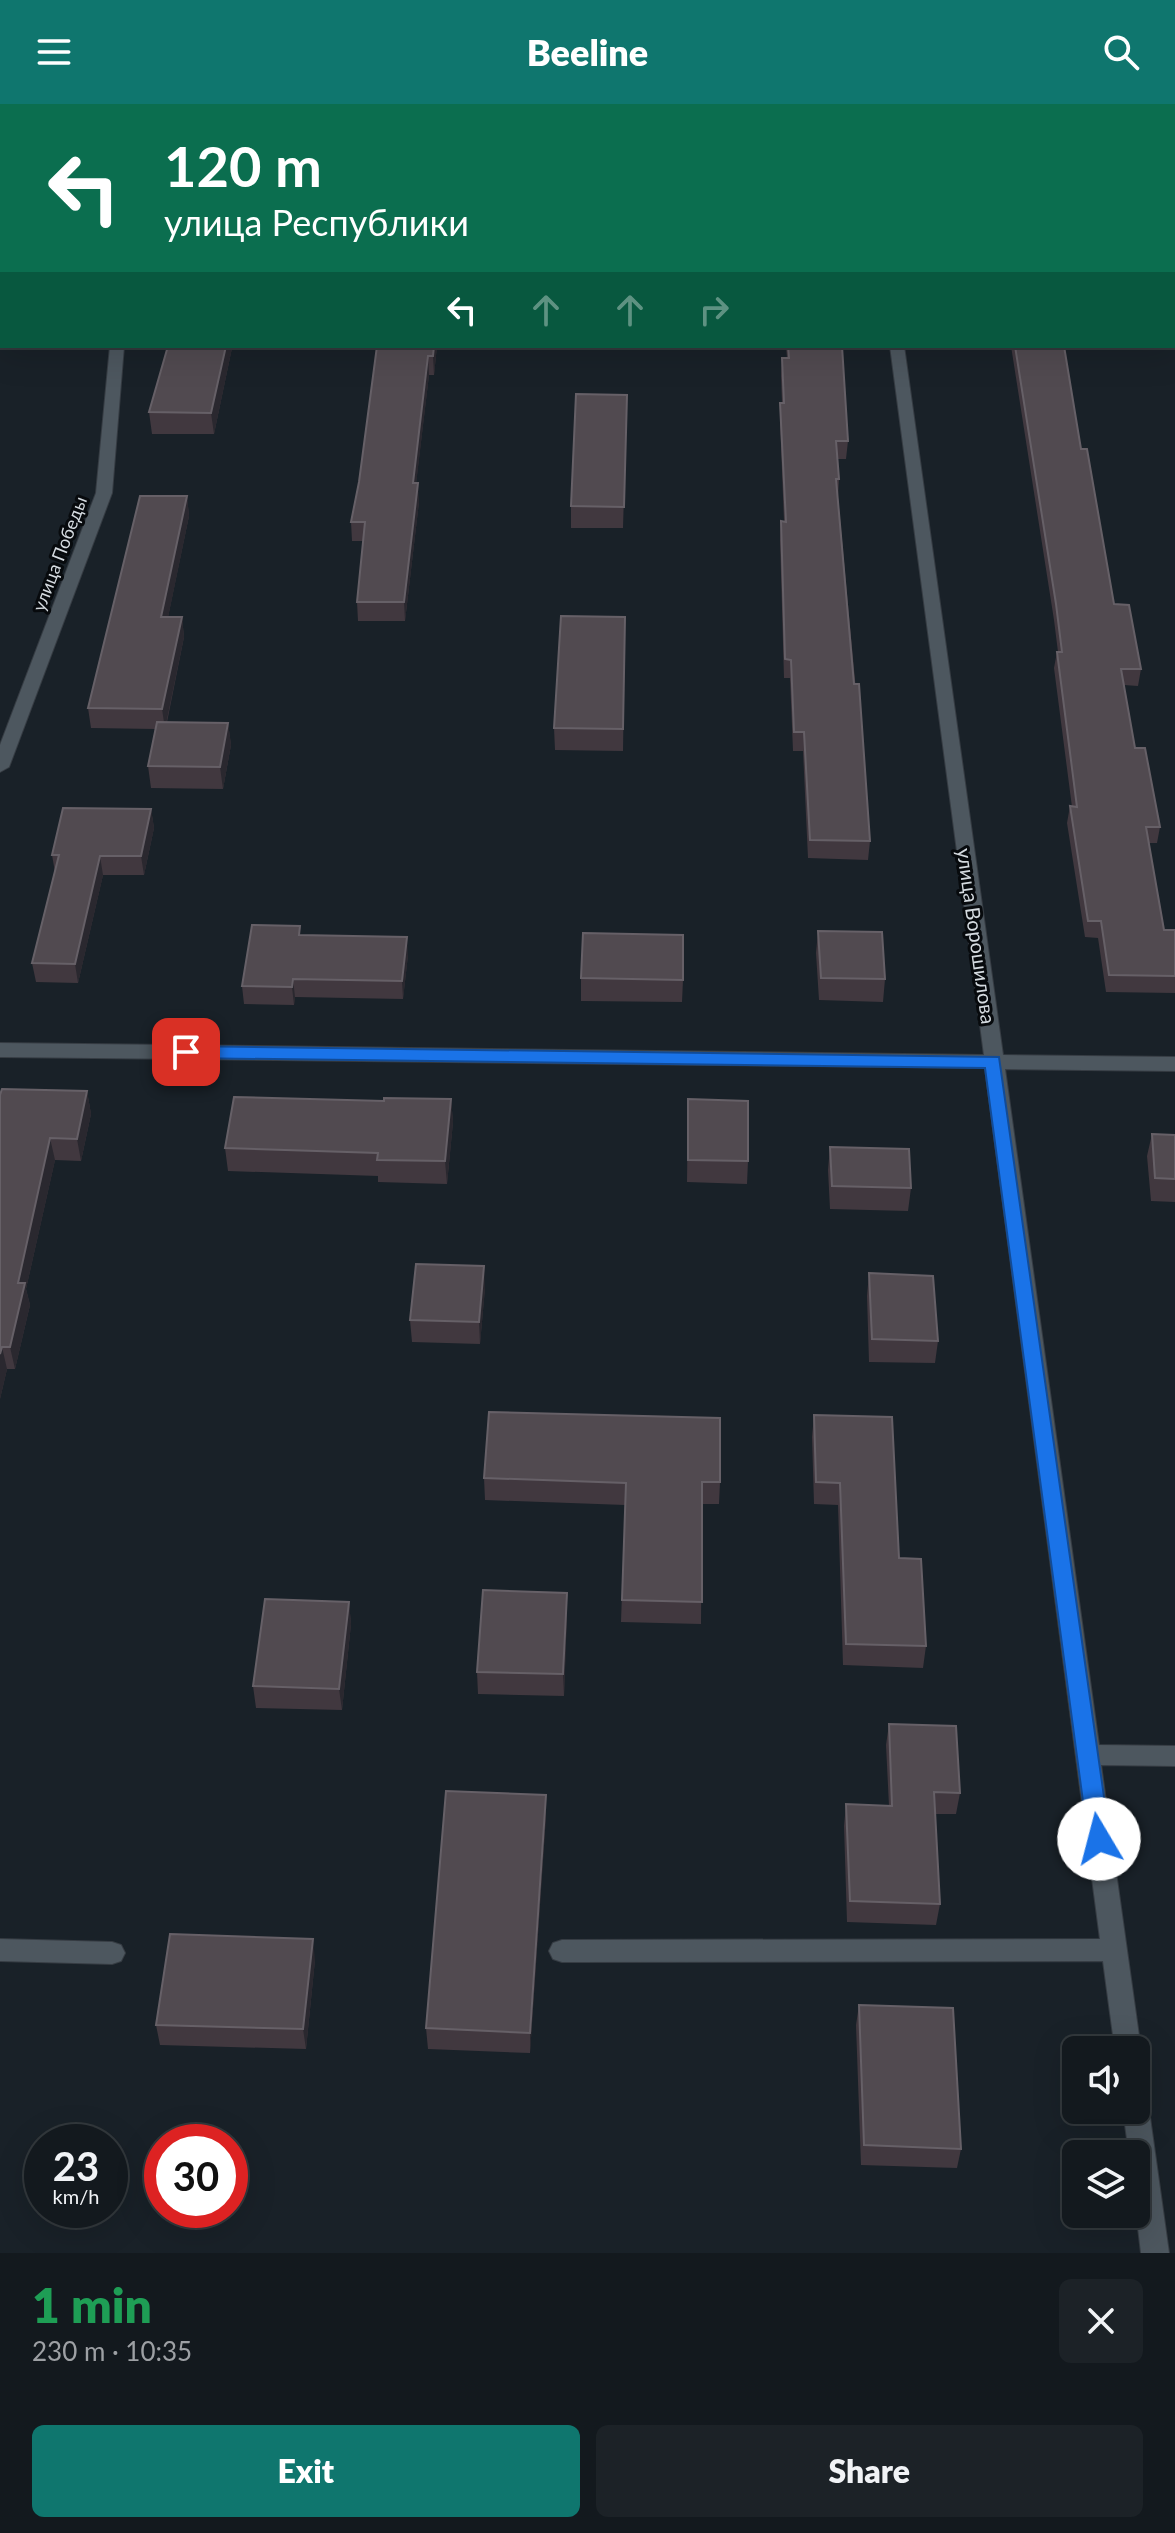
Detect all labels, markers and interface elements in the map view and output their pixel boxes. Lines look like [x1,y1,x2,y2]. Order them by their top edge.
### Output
icon: menu [32,30,76,74]
text: Beeline [527,30,648,74]
icon: search [1099,30,1143,74]
text: 120 m [164,132,322,199]
icon: left [32,136,136,240]
text: улица Республики [164,200,469,244]
icon: left [440,288,484,332]
icon: ahead [524,288,568,332]
icon: ahead [608,288,652,332]
icon: right [692,288,736,332]
street label: улица Победы [27,493,91,614]
street label: улица Ворошилова [953,846,1001,1025]
pin [152,1018,220,1086]
icon: arrive [164,1030,208,1074]
position arrow [1057,1797,1141,1881]
map controls [1062,2036,1150,2228]
button: sound [1062,2036,1150,2124]
speed limit sign: 30 [144,2124,248,2228]
button: layers [1062,2140,1150,2228]
text: 23 [53,2142,99,2190]
text: km/h [53,2184,99,2208]
text: 1 min [32,2276,152,2333]
button: close [1059,2279,1143,2363]
text: 230 m · 10:35 [32,2335,192,2367]
button: Exit [32,2425,580,2517]
button: Share [596,2425,1143,2517]

